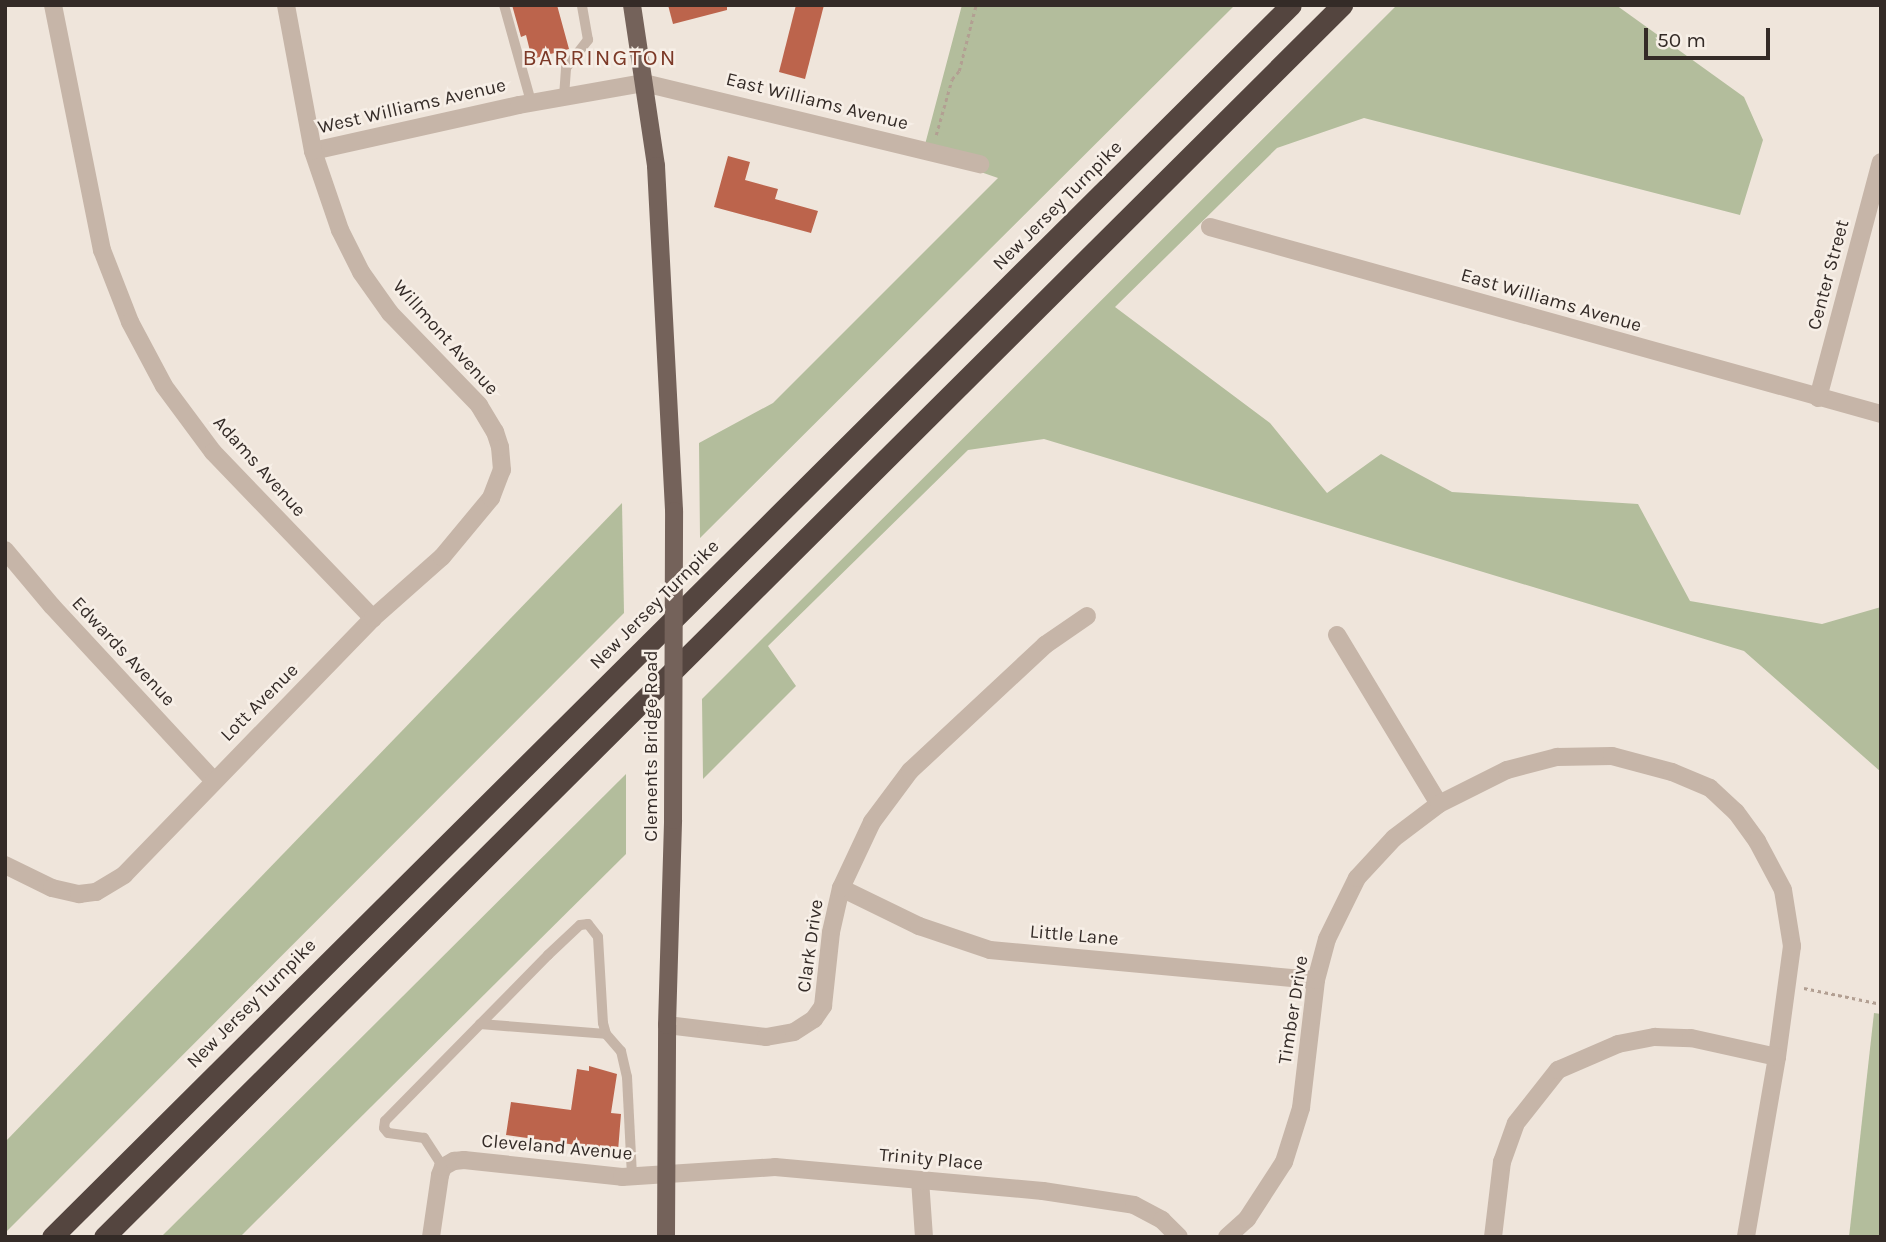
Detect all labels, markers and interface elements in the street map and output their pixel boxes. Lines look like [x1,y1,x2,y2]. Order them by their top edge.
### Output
scale bar [1648,14,1774,58]
text: 50 m [1657,28,1706,52]
district label: BARRINGTON [524,44,676,72]
street label: East Williams Avenue [724,68,910,136]
street label: West Williams Avenue [316,74,508,140]
street label: New Jersey Turnpike [989,137,1127,275]
street label: Center Street [1803,217,1855,333]
street label: East Williams Avenue [1458,264,1644,338]
street label: Willmont Avenue [387,276,503,400]
street label: Adams Avenue [208,412,310,522]
street label: New Jersey Turnpike [586,536,724,674]
street label: Edwards Avenue [66,593,180,711]
street label: Clements Bridge Road [641,650,663,842]
street label: Lott Avenue [216,659,304,747]
street label: Clark Drive [793,898,829,994]
street label: Little Lane [1029,921,1119,951]
street label: New Jersey Turnpike [183,935,321,1073]
street label: Timber Drive [1274,954,1314,1066]
street label: Cleveland Avenue [481,1130,633,1166]
street label: Trinity Place [878,1144,984,1176]

